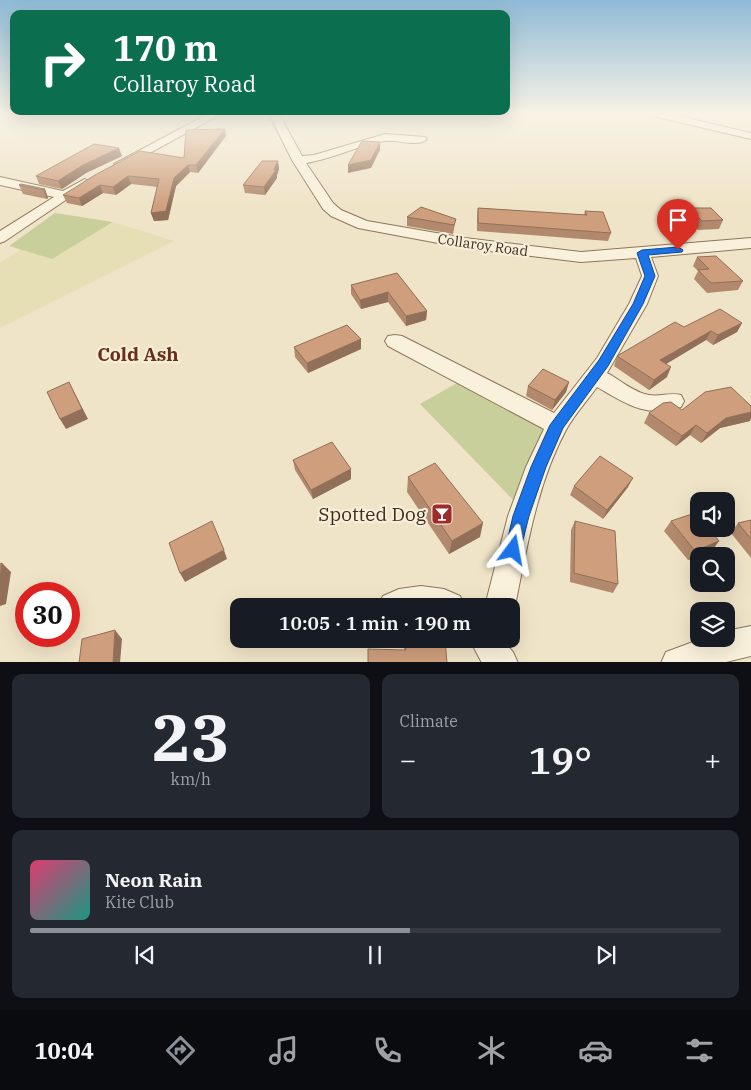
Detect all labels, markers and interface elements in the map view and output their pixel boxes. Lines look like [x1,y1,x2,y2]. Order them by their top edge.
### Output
text: 170 m [113,25,218,71]
icon: right [30,30,95,95]
text: Collaroy Road [113,69,256,98]
pin [657,199,699,250]
icon: arrive [664,206,692,234]
street label: Collaroy Road [437,230,530,260]
district label: Cold Ash [97,342,179,366]
map controls [690,492,735,647]
button: sound [690,492,735,537]
place label: Spotted Dog [318,502,427,526]
bar icon: Spotted Dog [430,502,454,526]
position arrow [486,523,538,575]
button: search [690,547,735,592]
speed limit sign: 30 [15,582,80,647]
button: layers [690,602,735,647]
text: 10:05 · 1 min · 190 m [279,611,471,635]
text: 23 [152,694,230,779]
text: Climate [400,711,458,731]
text: 19° [529,735,592,784]
text: − [400,741,416,778]
text: + [704,741,721,778]
text: km/h [171,769,211,789]
text: Neon Rain [105,868,202,892]
text: Kite Club [105,892,174,912]
icon: previous [131,941,159,969]
icon: pause [361,941,389,969]
icon: next [592,941,620,969]
icon: directions [163,1033,198,1068]
icon: music [266,1033,301,1068]
icon: phone [370,1033,405,1068]
icon: climate [474,1033,509,1068]
icon: car [578,1033,613,1068]
icon: filters [682,1033,717,1068]
text: 10:04 [34,1036,94,1065]

